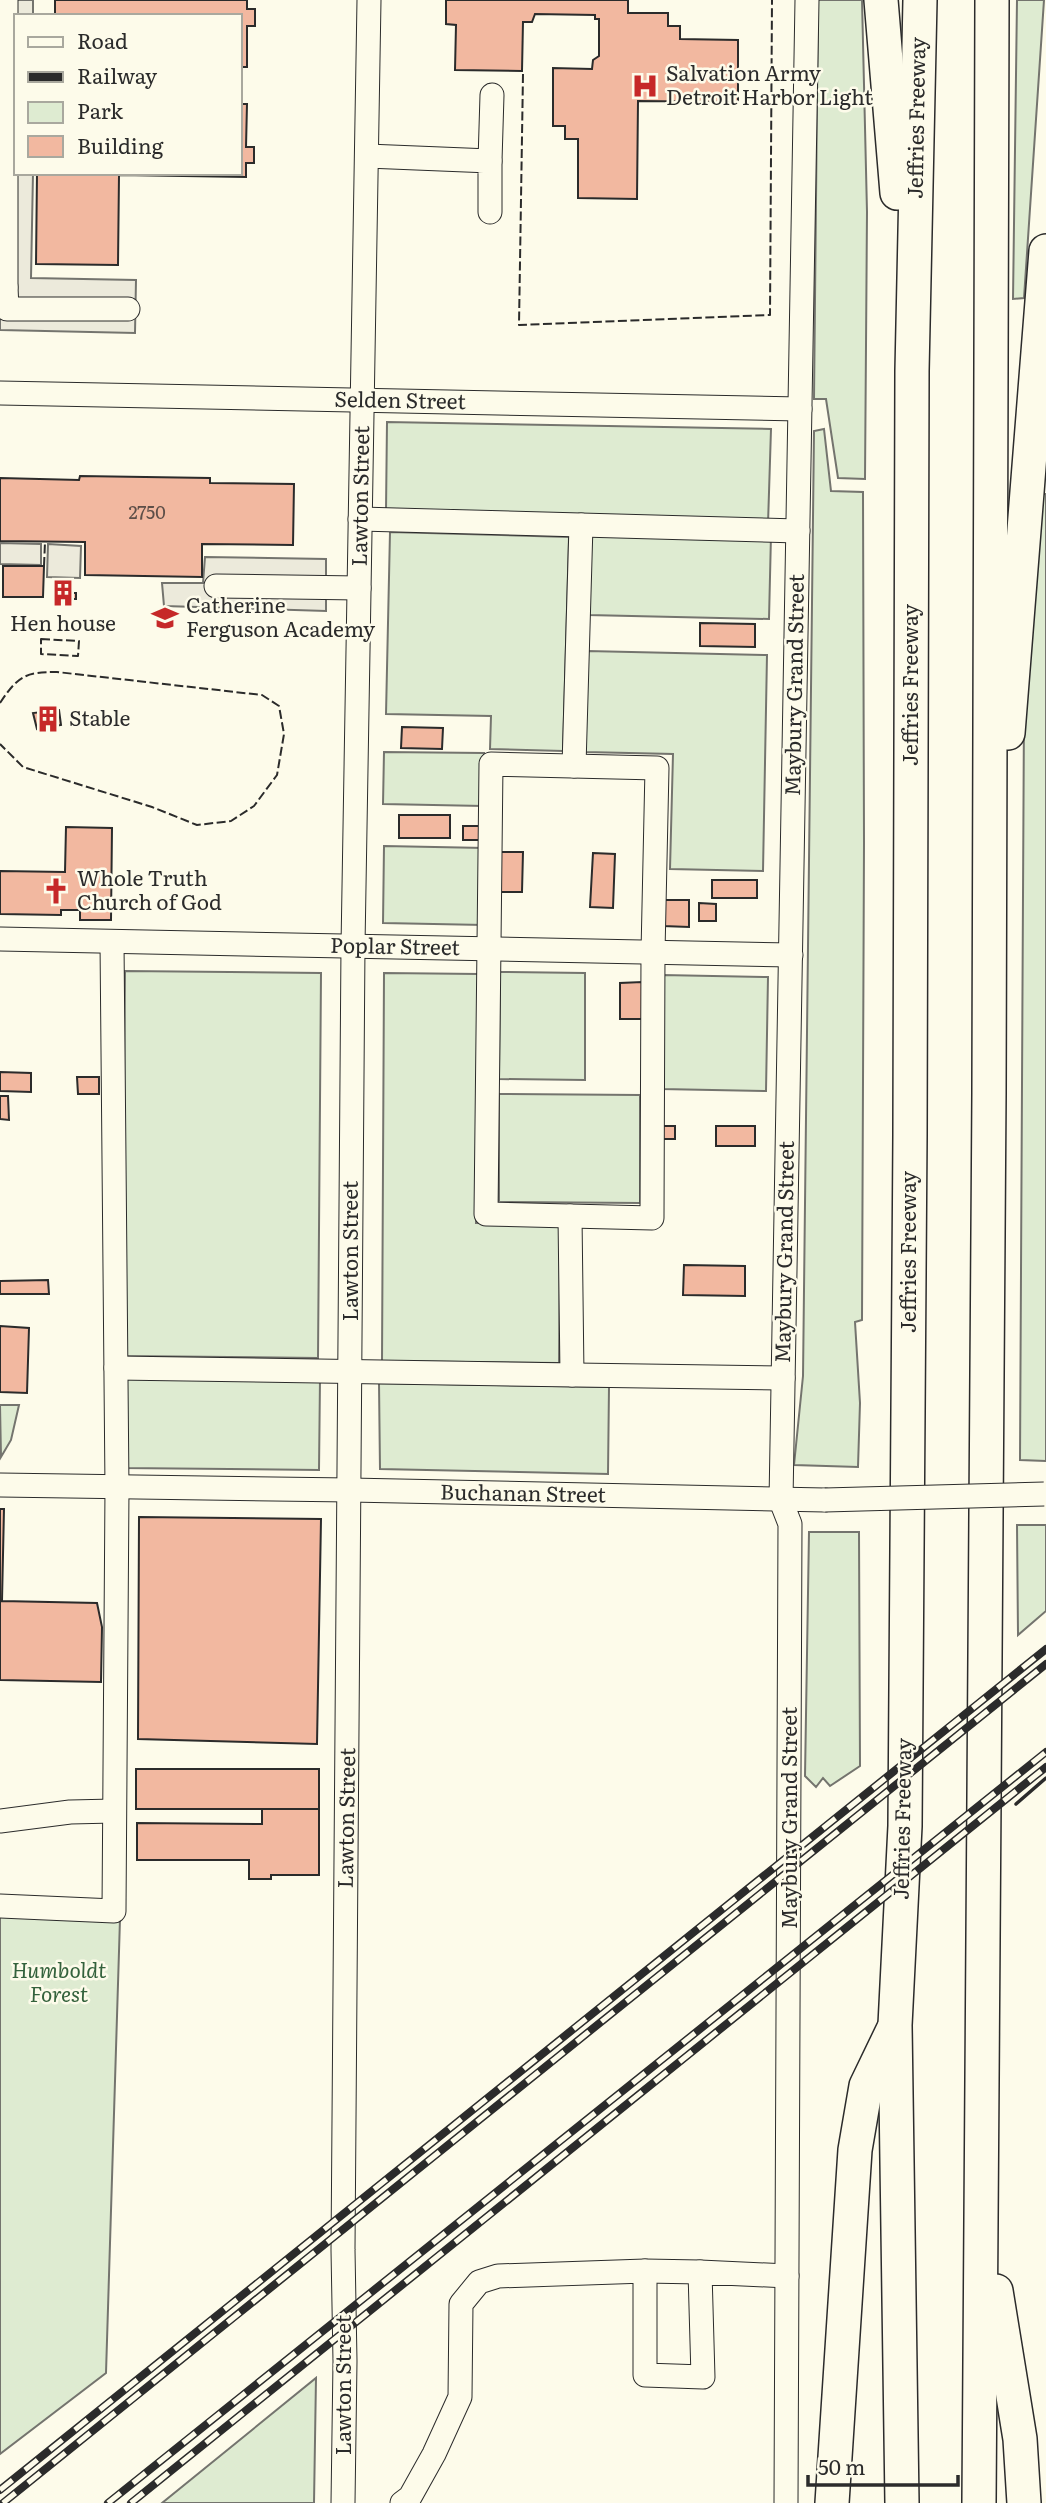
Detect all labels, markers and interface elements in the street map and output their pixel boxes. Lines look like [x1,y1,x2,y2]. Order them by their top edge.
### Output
legend [14,14,242,175]
text: Road [77,24,128,55]
street label: Jeffries Freeway [898,36,931,199]
place label: Salvation Army Detroit Harbor Light [666,56,873,111]
text: Railway [77,59,158,90]
hospital icon: Salvation Army Detroit Harbor Light [630,71,660,101]
text: Park [77,94,123,125]
text: Building [77,129,164,160]
street label: Selden Street [334,382,467,415]
street label: Lawton Street [342,425,375,567]
house number: 2750 [128,498,166,525]
street label: Maybury Grand Street [775,573,810,796]
building icon: Hen house [48,578,78,608]
place label: Catherine Ferguson Academy [186,588,376,643]
school or university icon: Catherine Ferguson Academy [150,603,180,633]
street label: Jeffries Freeway [893,603,924,766]
place label: Hen house [10,606,116,637]
place label: Stable [69,701,131,732]
building icon: Stable [33,704,63,734]
place label: Whole Truth Church of God [77,861,222,916]
church icon: Whole Truth Church of God [41,876,71,906]
street label: Poplar Street [330,928,461,961]
street label: Maybury Grand Street [765,1140,800,1363]
street label: Jeffries Freeway [891,1170,922,1333]
street label: Lawton Street [333,1180,364,1321]
street label: Buchanan Street [440,1475,607,1508]
street label: Maybury Grand Street [772,1706,803,1929]
street label: Jeffries Freeway [884,1737,917,1900]
street label: Lawton Street [328,1747,361,1889]
park label: Humboldt Forest [12,1953,107,2008]
street label: Lawton Street [326,2314,357,2455]
scale bar [808,2444,958,2488]
text: 50 m [818,2450,865,2481]

